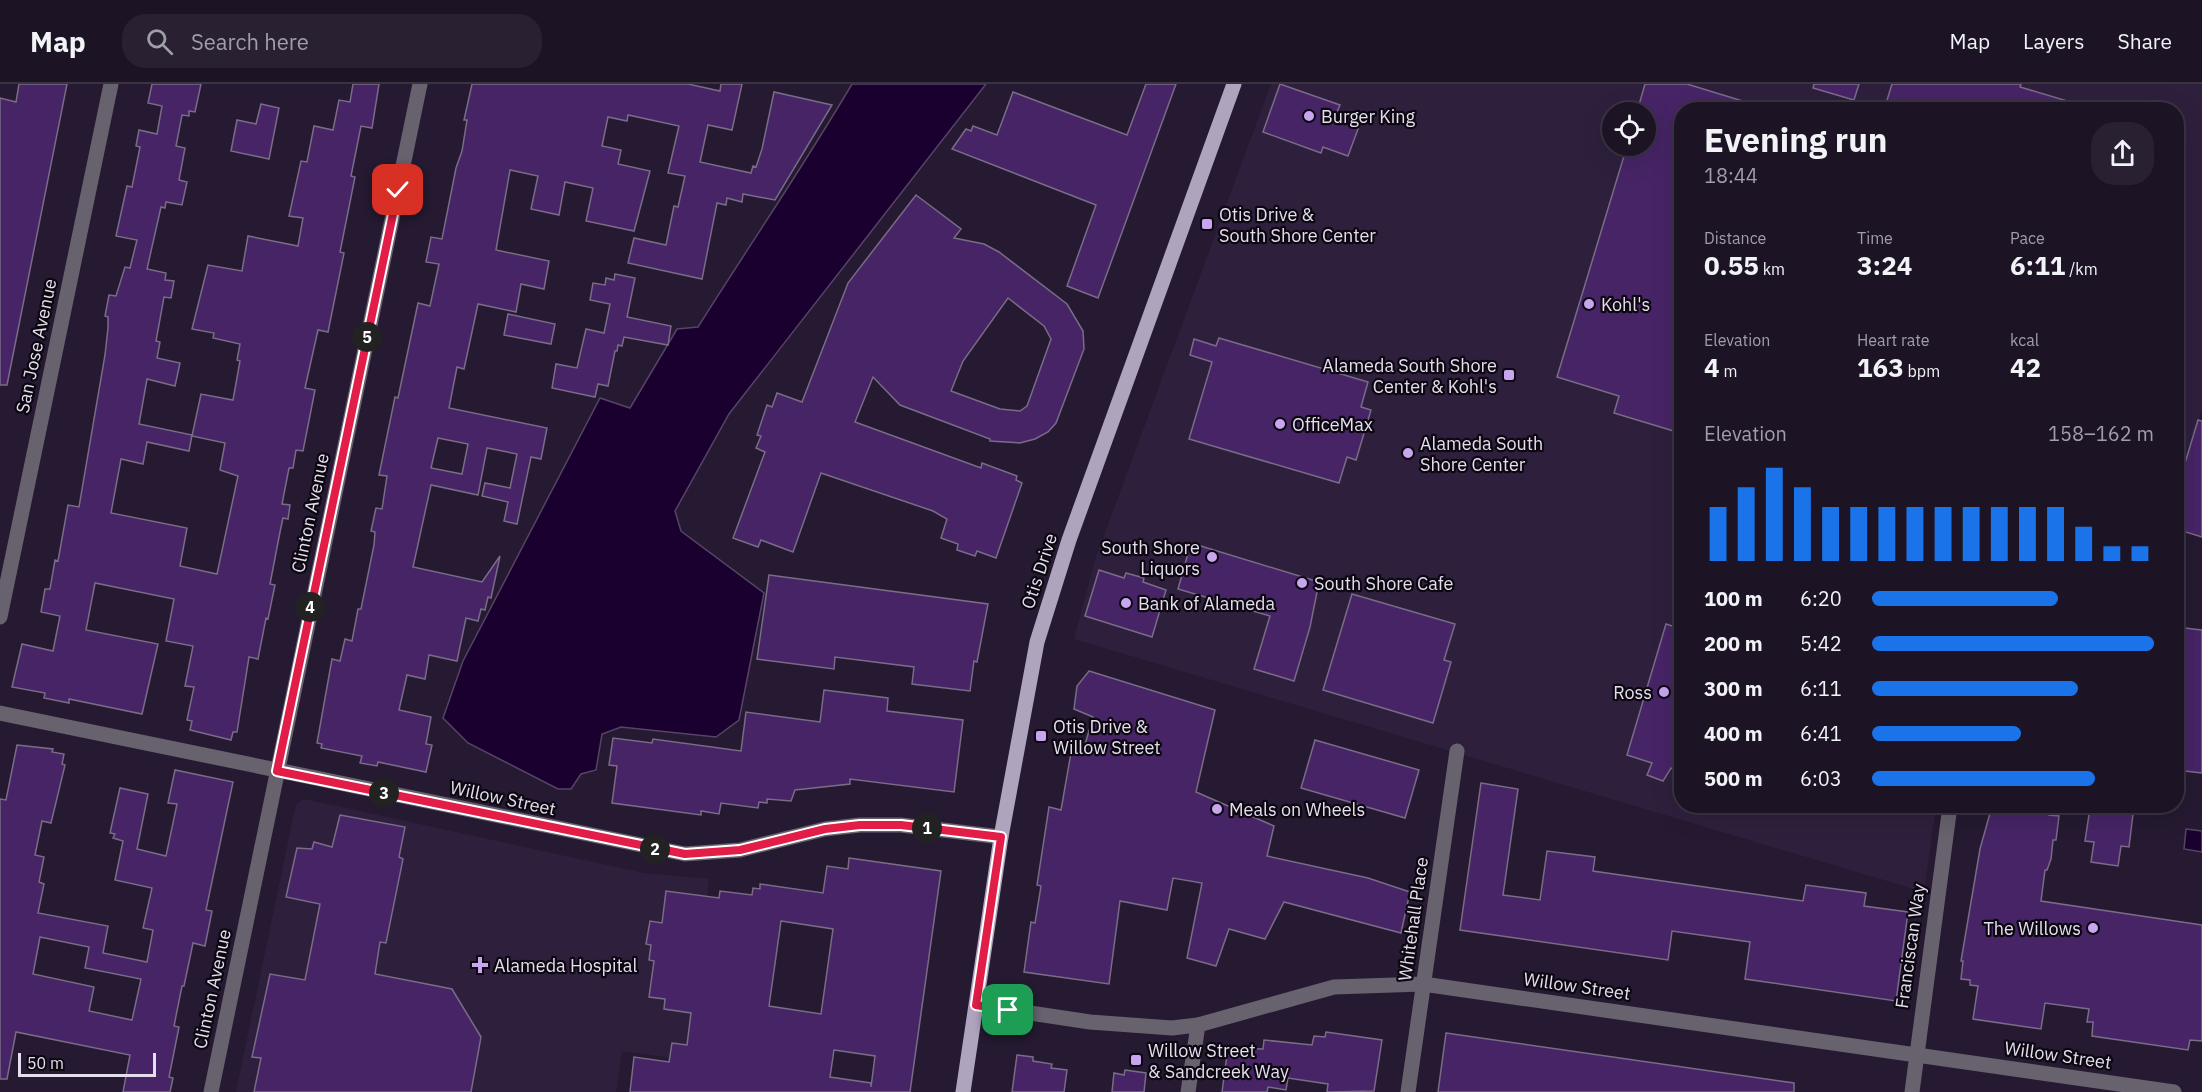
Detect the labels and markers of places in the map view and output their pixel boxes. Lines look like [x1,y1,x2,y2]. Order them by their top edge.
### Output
place label: Burger King [1321,105,1415,128]
marker: Burger King [1302,109,1316,123]
pin [372,164,423,215]
place label: Otis Drive & South Shore Center [1219,203,1376,247]
marker: Otis Drive & South Shore Center [1200,217,1214,231]
place label: Kohl's [1601,293,1650,316]
marker: Kohl's [1582,297,1596,311]
pin: 5 [352,322,382,352]
place label: Alameda South Shore Center & Kohl's [1322,354,1497,398]
marker: Alameda South Shore Center & Kohl's [1502,368,1516,382]
place label: OfficeMax [1292,413,1373,436]
marker: OfficeMax [1273,417,1287,431]
place label: Alameda South Shore Center [1420,432,1543,476]
marker: Alameda South Shore Center [1401,446,1415,460]
place label: South Shore Liquors [1101,536,1200,580]
marker: South Shore Liquors [1205,550,1219,564]
place label: South Shore Cafe [1314,572,1454,595]
marker: South Shore Cafe [1295,576,1309,590]
pin: 4 [295,592,325,622]
place label: Bank of Alameda [1138,592,1275,615]
marker: Bank of Alameda [1119,596,1133,610]
place label: Ross [1613,681,1652,704]
marker: Ross [1657,685,1671,699]
place label: Otis Drive & Willow Street [1053,715,1161,759]
marker: Otis Drive & Willow Street [1034,729,1048,743]
pin: 3 [369,778,399,808]
place label: Meals on Wheels [1229,798,1365,821]
marker: Meals on Wheels [1210,802,1224,816]
pin: 1 [912,813,942,843]
pin: 2 [640,834,670,864]
place label: The Willows [1984,917,2081,940]
marker: The Willows [2086,921,2100,935]
place label: Alameda Hospital [494,954,637,977]
marker: Alameda Hospital [471,956,489,974]
pin [982,984,1033,1035]
place label: Willow Street & Sandcreek Way [1148,1039,1289,1083]
marker: Willow Street & Sandcreek Way [1129,1053,1143,1067]

